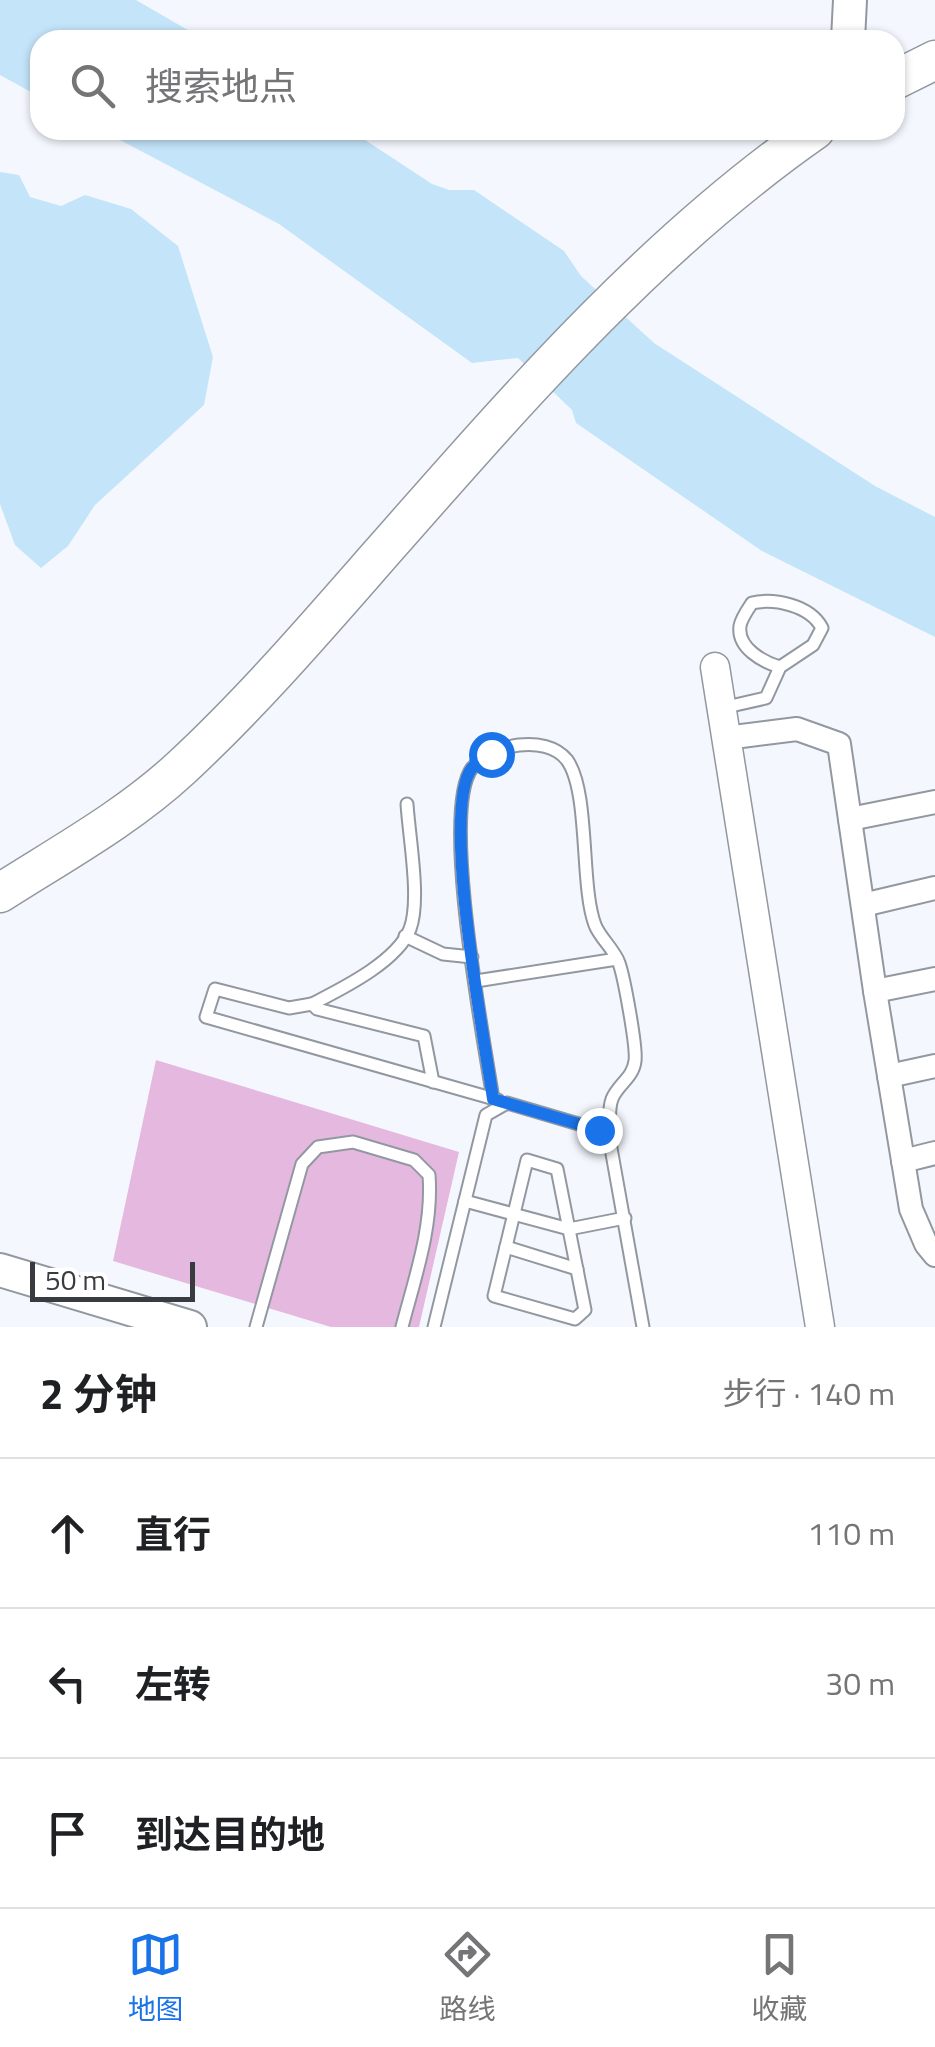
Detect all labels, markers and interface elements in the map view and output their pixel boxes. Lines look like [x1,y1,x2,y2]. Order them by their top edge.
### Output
search box [30,30,905,140]
text: 搜索地点 [145,57,297,115]
icon: search [65,58,120,113]
route start [469,732,515,778]
route end [577,1108,623,1154]
scale bar [30,1257,195,1302]
text: 50 m [45,1258,106,1301]
text: 2 分钟 [40,1361,157,1425]
text: 步行 · 140 m [722,1369,895,1417]
text: 直行 [135,1505,211,1563]
icon: ahead [40,1506,95,1561]
text: 110 m [807,1509,895,1557]
text: 左转 [135,1655,211,1713]
icon: left [40,1656,95,1711]
text: 30 m [825,1659,895,1707]
text: 到达目的地 [135,1805,325,1863]
icon: arrive [40,1806,95,1861]
tab: 地图 [128,1927,184,2030]
tab: 路线 [439,1927,495,2030]
tab: 收藏 [751,1927,807,2030]

